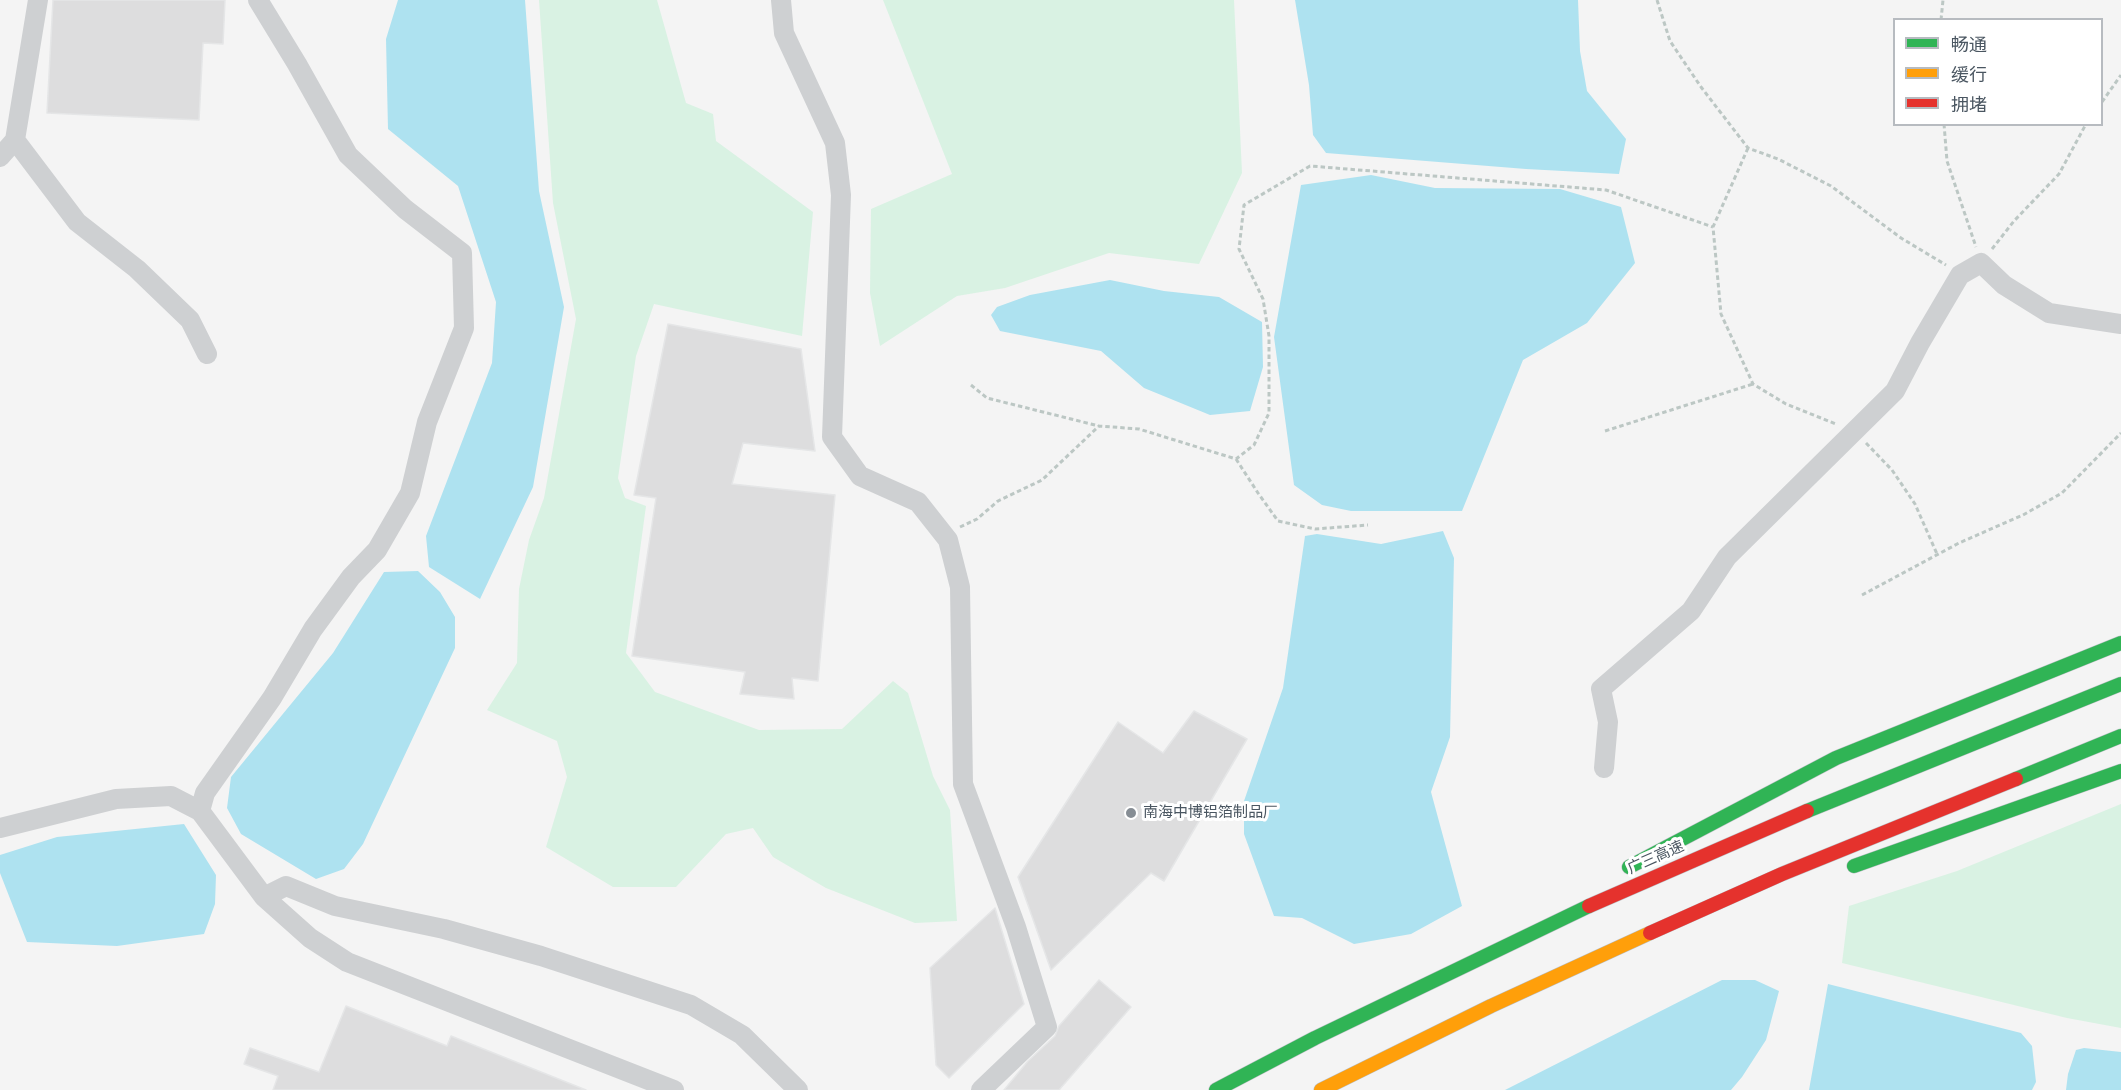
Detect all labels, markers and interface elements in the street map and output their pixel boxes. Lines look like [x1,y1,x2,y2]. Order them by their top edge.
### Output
legend [1893,18,2103,126]
text: 畅通 [1951,34,1987,56]
text: 缓行 [1951,64,1987,86]
text: 拥堵 [1951,94,1987,116]
place label: 南海中博铝箔制品厂 [1143,804,1278,822]
marker: 南海中博铝箔制品厂 [1124,806,1138,820]
street label: 广三高速 [1625,838,1687,878]

